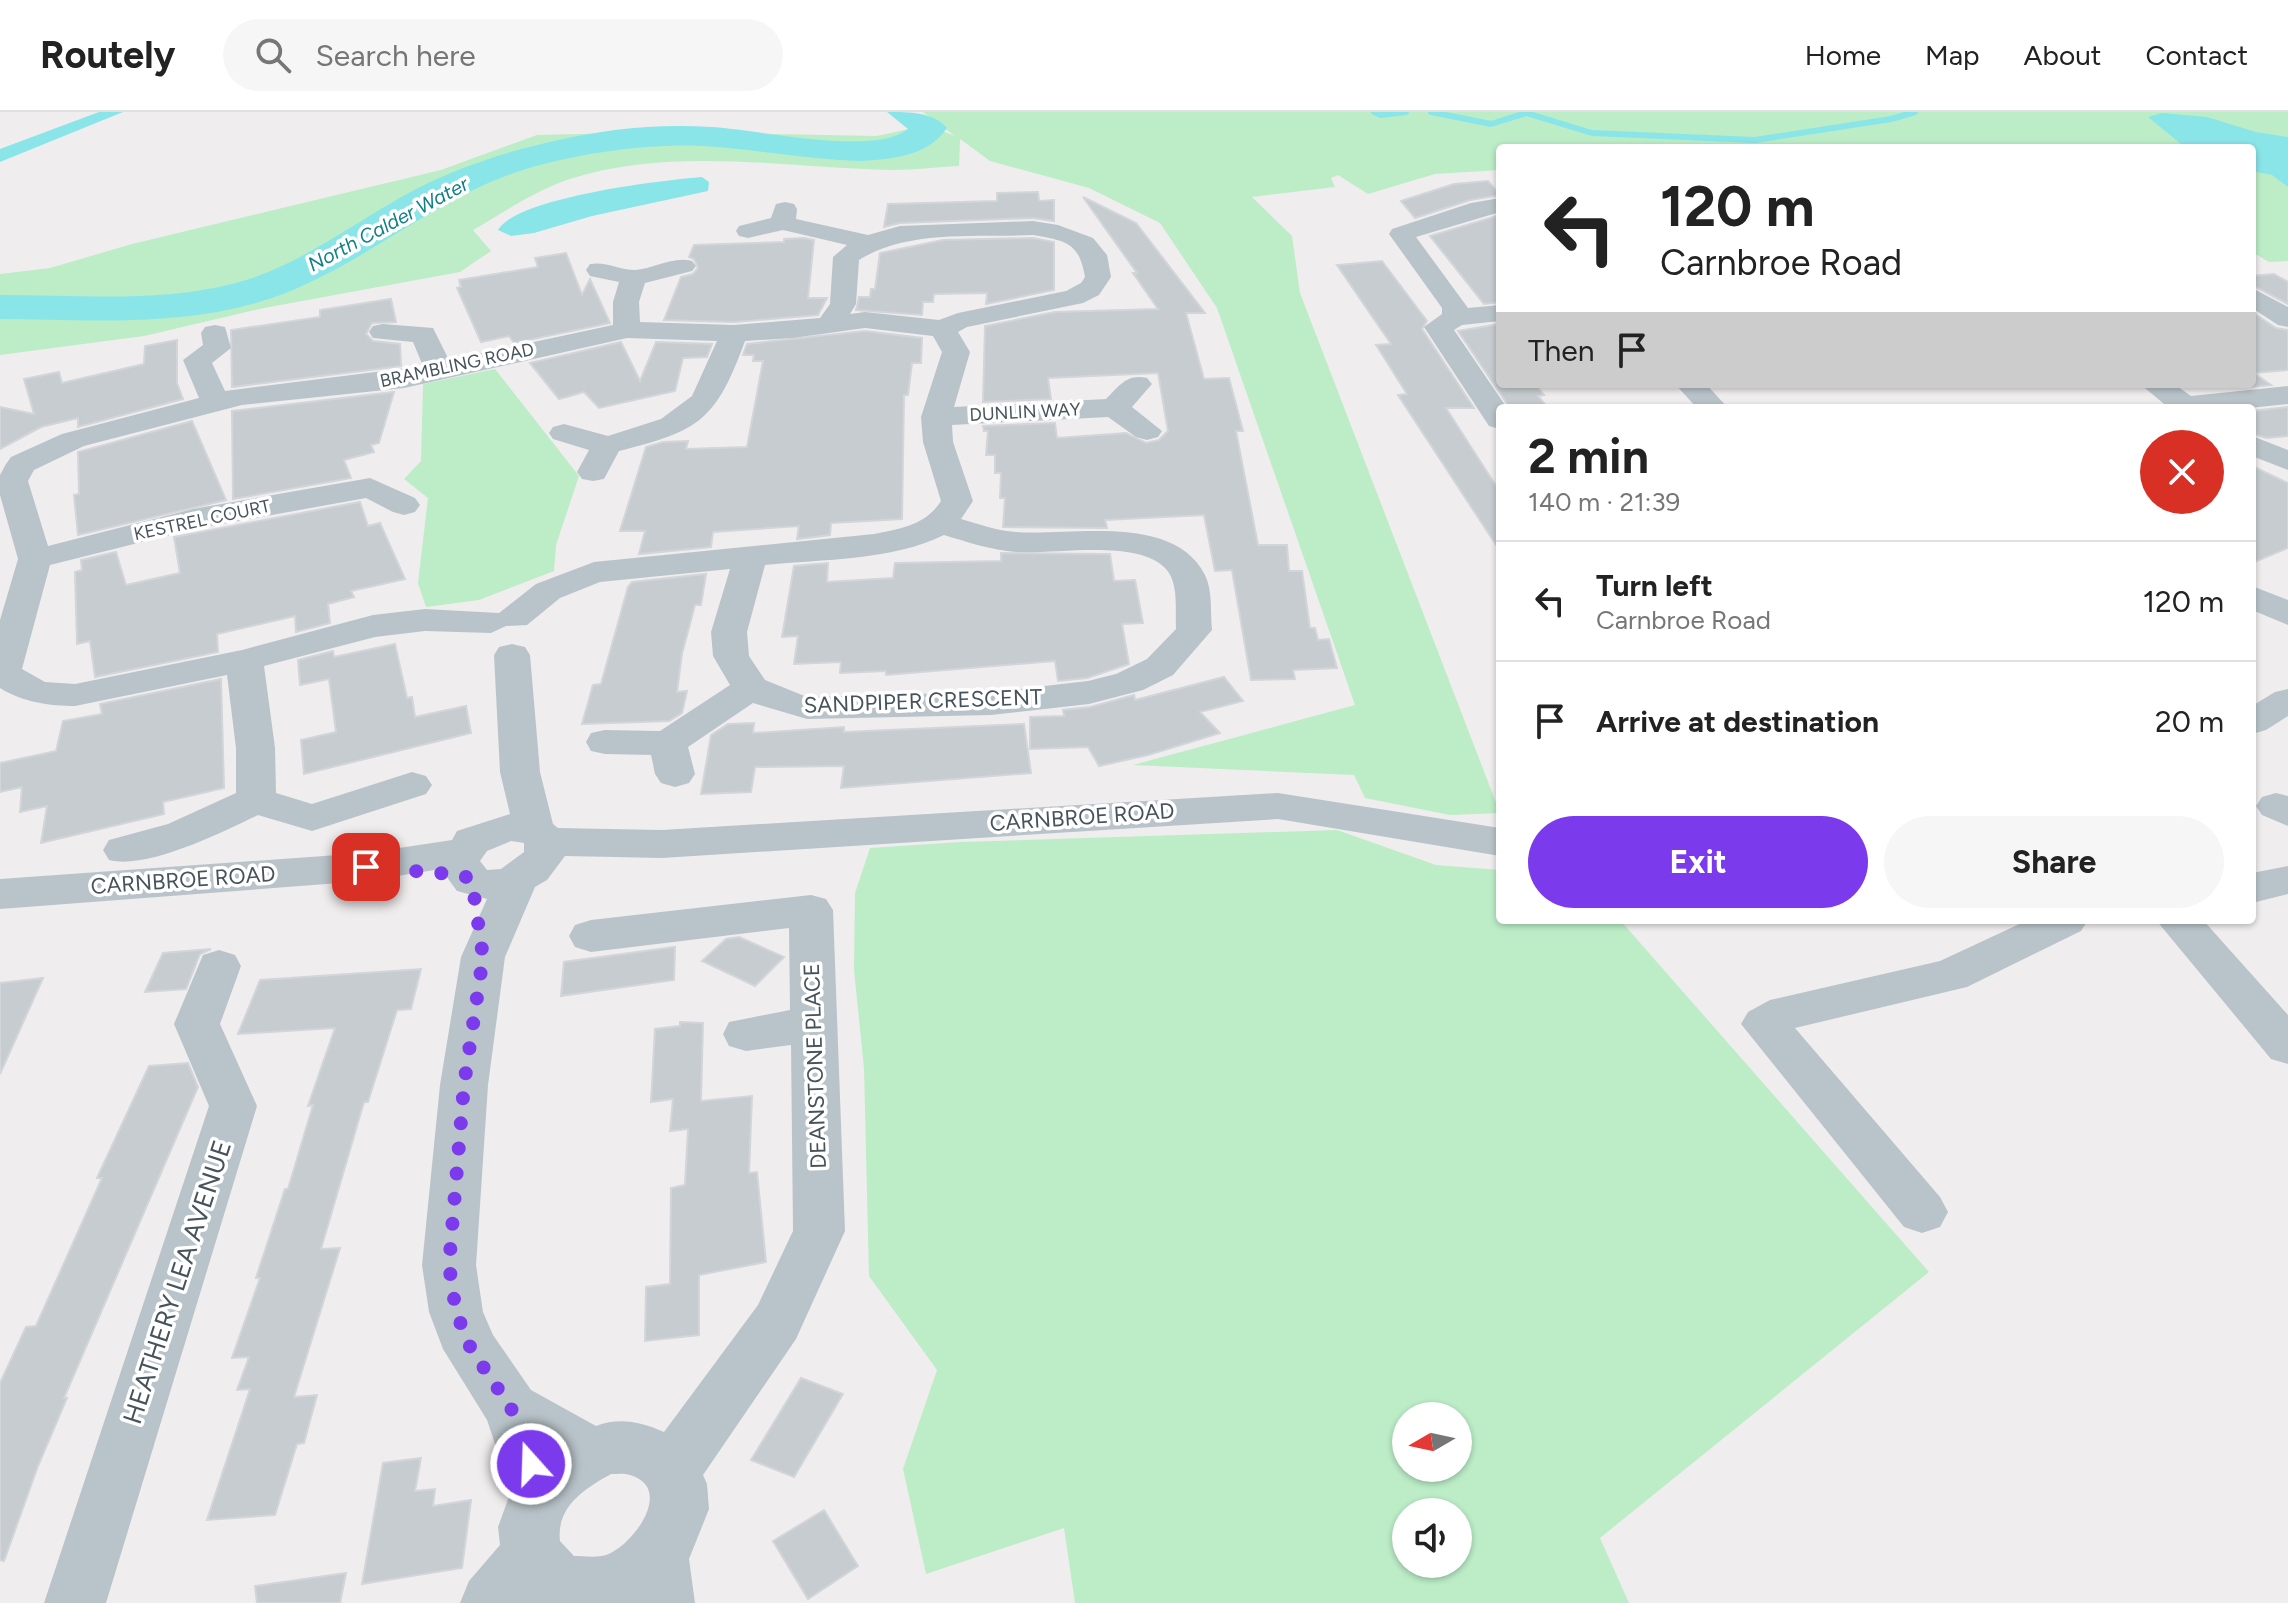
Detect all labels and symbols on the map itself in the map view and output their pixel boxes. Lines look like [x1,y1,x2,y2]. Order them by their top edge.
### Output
water label: North Calder Water [304,171,473,276]
street label: BRAMBLING ROAD [378,338,536,392]
street label: DUNLIN WAY [969,398,1081,426]
street label: KESTREL COURT [132,495,272,545]
street label: SANDPIPER CRESCENT [803,683,1043,719]
street label: CARNBROE ROAD [989,797,1175,837]
pin [332,833,400,901]
street label: CARNBROE ROAD [90,860,276,900]
street label: DEANSTONE PLACE [798,963,832,1169]
street label: HEATHERY LEA AVENUE [116,1136,238,1428]
north arrow [1392,1402,1472,1482]
position arrow [489,1422,573,1506]

